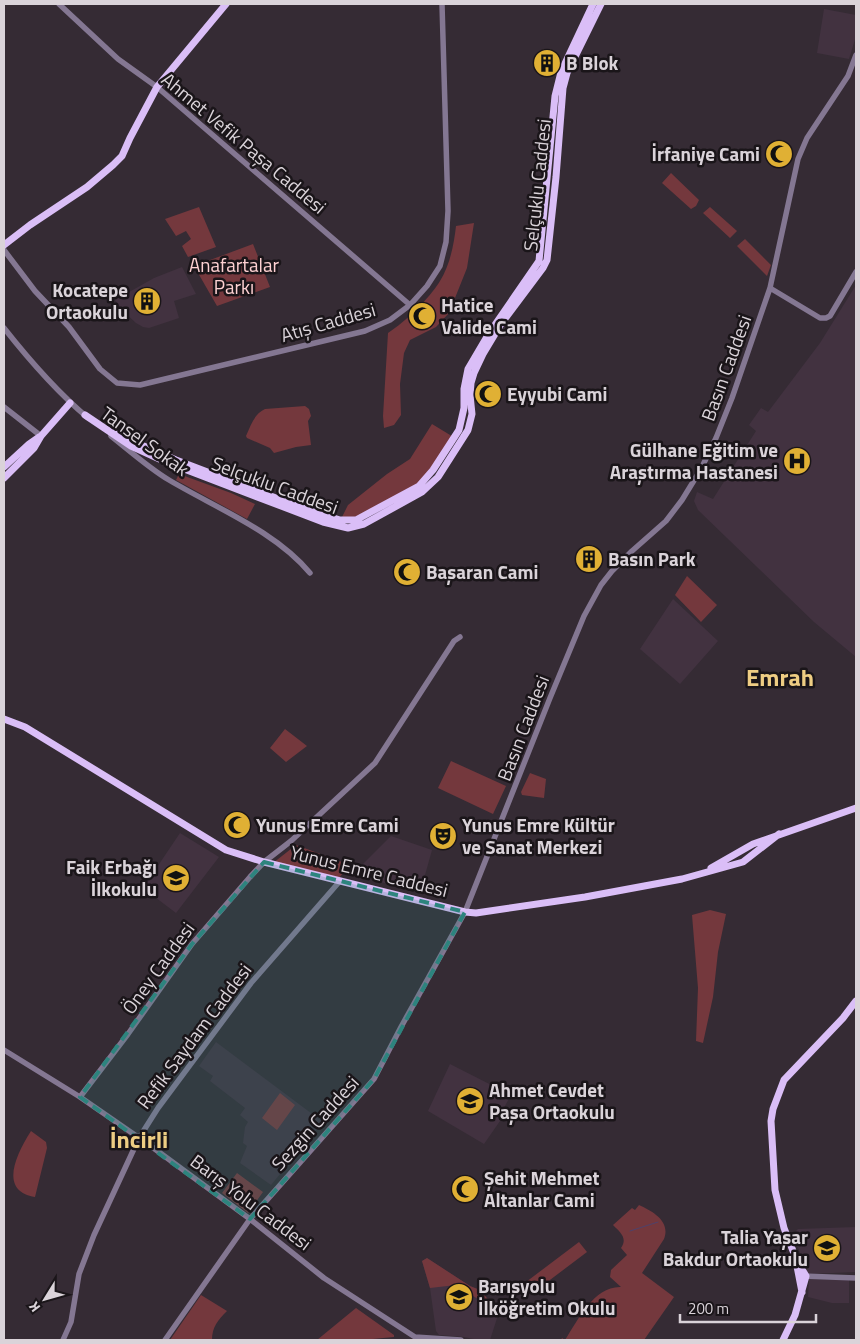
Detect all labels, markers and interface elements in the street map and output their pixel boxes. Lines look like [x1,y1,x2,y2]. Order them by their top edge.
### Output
building icon: B Blok [532,48,562,78]
place label: B Blok [566,48,619,77]
street label: Ahmet Vefik Paşa Caddesi [156,65,333,220]
street label: Selçuklu Caddesi [515,117,558,253]
place label: İrfaniye Cami [652,139,760,168]
mosque icon: İrfaniye Cami [764,139,794,169]
park label: Anafartalar Parkı [189,250,279,301]
place label: Kocatepe Ortaokulu [46,275,128,326]
building icon: Kocatepe Ortaokulu [132,286,162,316]
place label: Hatice Valide Cami [441,290,537,341]
street label: Atış Caddesi [277,294,379,349]
mosque icon: Hatice Valide Cami [407,301,437,331]
street label: Basın Caddesi [693,311,758,425]
mosque icon: Eyyubi Cami [473,379,503,409]
place label: Eyyubi Cami [507,379,607,408]
street label: Tansel Sokak [95,399,195,483]
place label: Gülhane Eğitim ve Araştırma Hastanesi [610,435,778,486]
hospital icon: Gülhane Eğitim ve Araştırma Hastanesi [782,446,812,476]
street label: Selçuklu Caddesi [208,448,343,521]
building icon: Basın Park [574,544,604,574]
place label: Basın Park [608,544,696,573]
mosque icon: Başaran Cami [392,557,422,587]
place label: Başaran Cami [426,557,538,586]
district label: Emrah [746,659,814,695]
street label: Basın Caddesi [489,671,556,785]
mosque icon: Yunus Emre Cami [222,810,252,840]
place label: Yunus Emre Cami [256,810,399,839]
place label: Yunus Emre Kültür ve Sanat Merkezi [462,810,615,861]
theatre icon: Yunus Emre Kültür ve Sanat Merkezi [428,821,458,851]
street label: Yunus Emre Caddesi [287,837,451,904]
place label: Faik Erbağı İlkokulu [66,852,157,903]
school or university icon: Faik Erbağı İlkokulu [161,863,191,893]
street label: Öney Caddesi [114,915,201,1020]
street label: Refik Saydam Caddesi [129,957,258,1115]
street label: Sezgin Caddesi [264,1069,365,1177]
place label: Ahmet Cevdet Paşa Ortaokulu [489,1075,615,1126]
school or university icon: Ahmet Cevdet Paşa Ortaokulu [455,1086,485,1116]
district label: İncirli [110,1121,168,1157]
street label: Barış Yolu Caddesi [185,1146,318,1257]
place label: Şehit Mehmet Altanlar Cami [484,1163,600,1214]
mosque icon: Şehit Mehmet Altanlar Cami [450,1174,480,1204]
place label: Talia Yaşar Bakdur Ortaokulu [663,1222,808,1273]
school or university icon: Talia Yaşar Bakdur Ortaokulu [812,1233,842,1263]
place label: Barışyolu İlköğretim Okulu [478,1271,615,1322]
north arrow [20,1274,70,1324]
school or university icon: Barışyolu İlköğretim Okulu [444,1282,474,1312]
scale bar [680,1292,816,1324]
text: K [23,1297,45,1317]
text: 200 m [688,1297,729,1320]

